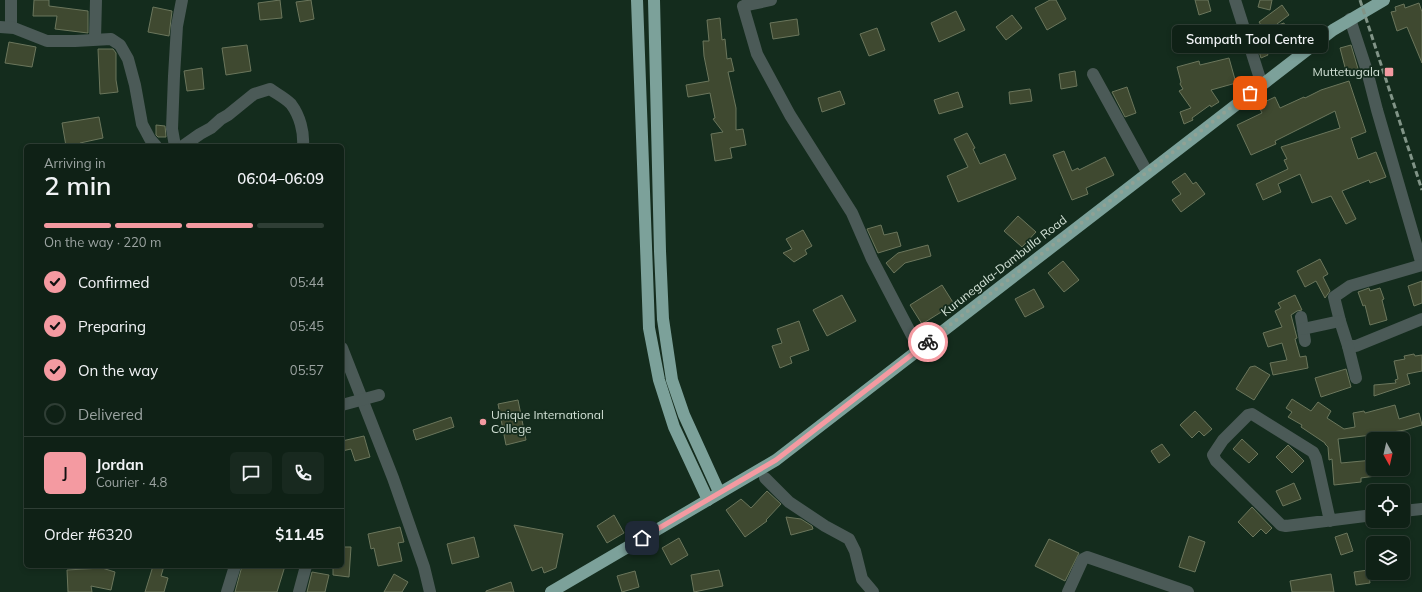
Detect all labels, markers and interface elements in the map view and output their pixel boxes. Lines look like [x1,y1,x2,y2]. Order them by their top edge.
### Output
callout: Sampath Tool Centre [1172,25,1328,53]
text: Sampath Tool Centre [1186,31,1314,47]
place label: Muttetugala [1312,64,1380,79]
marker: Muttetugala [1383,66,1395,78]
pin [1233,76,1267,110]
icon: bag [1239,82,1261,104]
text: Arriving in [44,155,106,171]
text: 2 min [44,169,112,202]
text: 06:04–06:09 [237,169,324,188]
street label: Kurunegala-Dambulla Road [938,212,1069,319]
text: On the way · 220 m [44,234,161,250]
icon: check [44,271,66,293]
text: Confirmed [78,273,149,292]
text: 05:44 [290,274,324,290]
icon: check [44,315,66,337]
text: Preparing [78,317,146,336]
text: 05:45 [290,318,324,334]
courier [908,322,948,362]
icon: bike [917,331,939,353]
icon: check [44,359,66,381]
text: On the way [78,361,158,380]
text: 05:57 [290,362,324,378]
text: Delivered [78,405,143,424]
place label: Unique International College [491,407,604,436]
marker: Unique International College [478,417,488,427]
north arrow [1366,432,1410,476]
map controls [1366,432,1410,580]
button: chat [230,452,272,494]
button: phone [282,452,324,494]
text: Jordan [96,455,144,474]
text: J [62,463,68,482]
text: Courier · 4.8 [96,474,167,490]
button: locate [1366,484,1410,528]
pin [625,521,659,555]
text: Order #6320 [44,525,132,544]
text: $11.45 [275,525,324,544]
icon: home [631,527,653,549]
button: layers [1366,536,1410,580]

